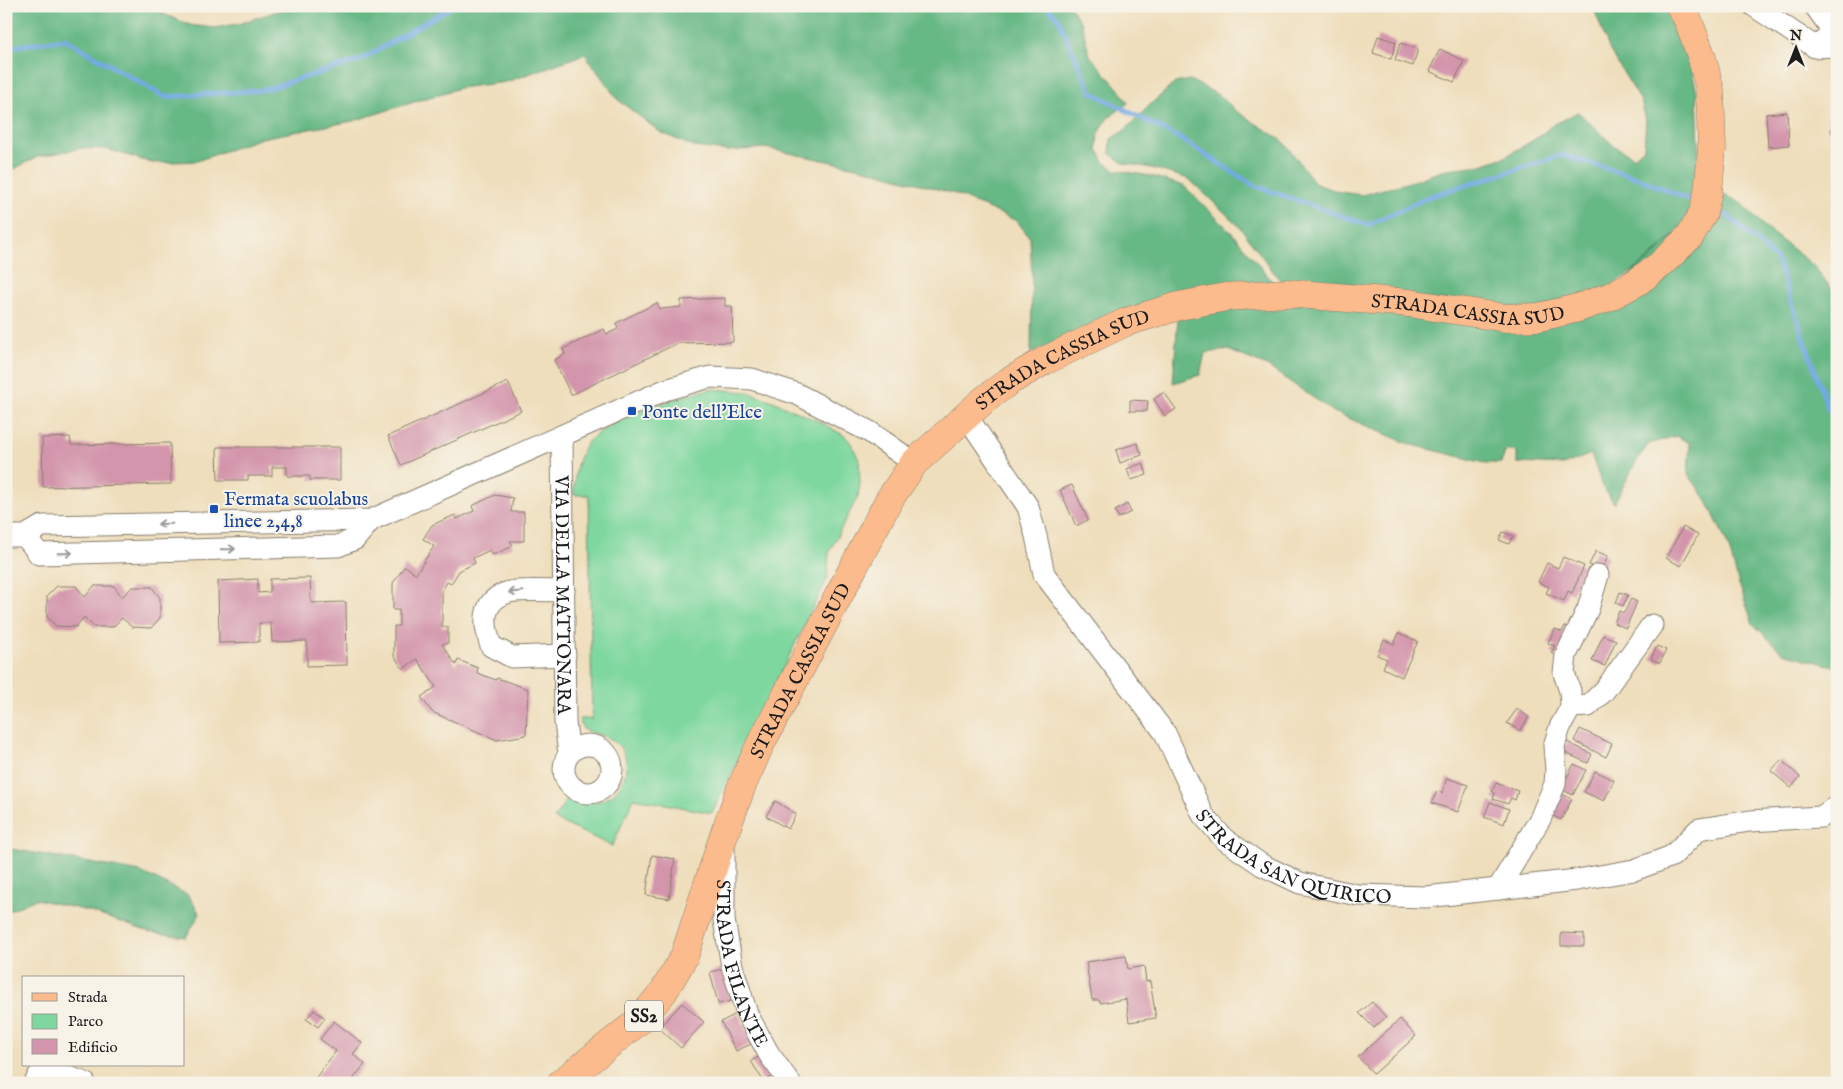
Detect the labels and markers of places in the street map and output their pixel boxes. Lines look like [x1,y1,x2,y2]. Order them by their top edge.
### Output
place label: Ponte dell'Elce [642,401,762,425]
marker: Ponte dell'Elce [626,405,638,417]
place label: Fermata scuolabus linee 2,4,8 [224,488,368,534]
marker: Fermata scuolabus linee 2,4,8 [208,503,220,515]

